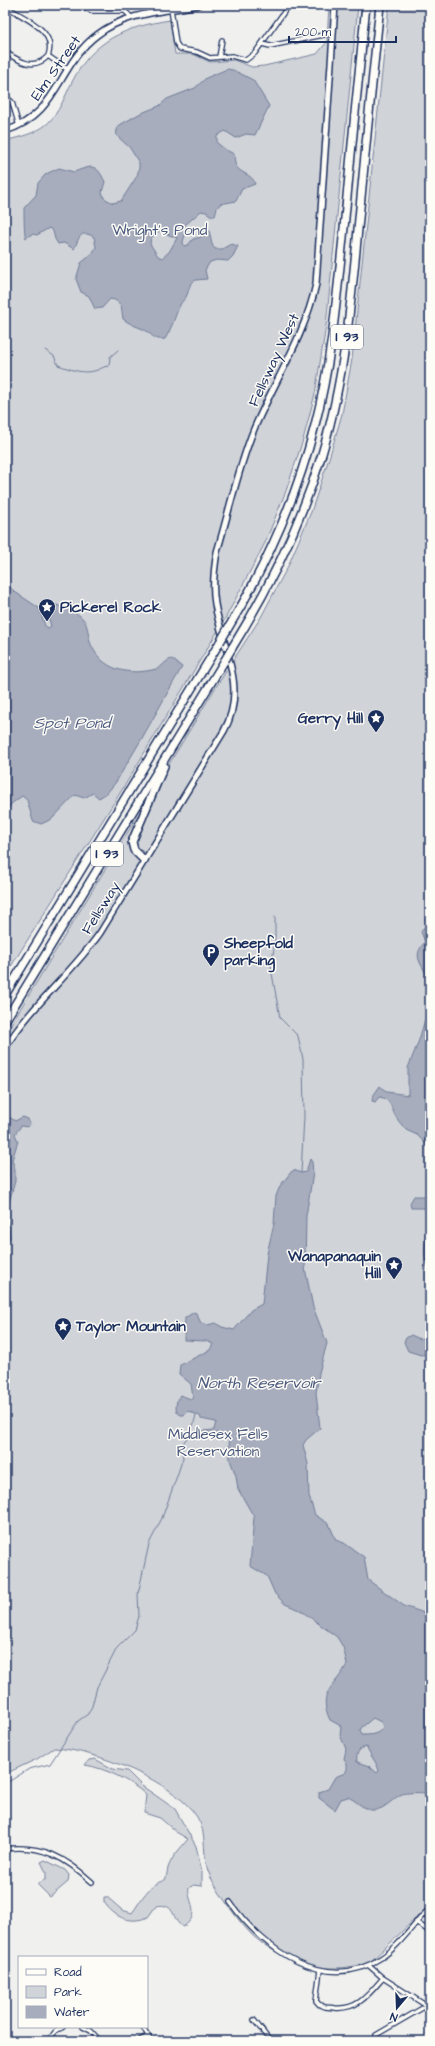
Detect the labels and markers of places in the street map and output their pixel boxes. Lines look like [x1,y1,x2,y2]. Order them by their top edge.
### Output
place icon: Pickerel Rock [37,597,57,622]
place label: Pickerel Rock [60,597,162,618]
place label: Gerry Hill [298,708,364,730]
place icon: Gerry Hill [366,708,386,733]
place label: Sheepfold parking [223,933,293,973]
parking icon: Sheepfold parking [201,942,221,967]
place label: Wanapanaquin Hill [287,1246,382,1284]
place icon: Wanapanaquin Hill [384,1255,404,1280]
place icon: Taylor Mountain [53,1316,73,1341]
place label: Taylor Mountain [75,1316,186,1338]

